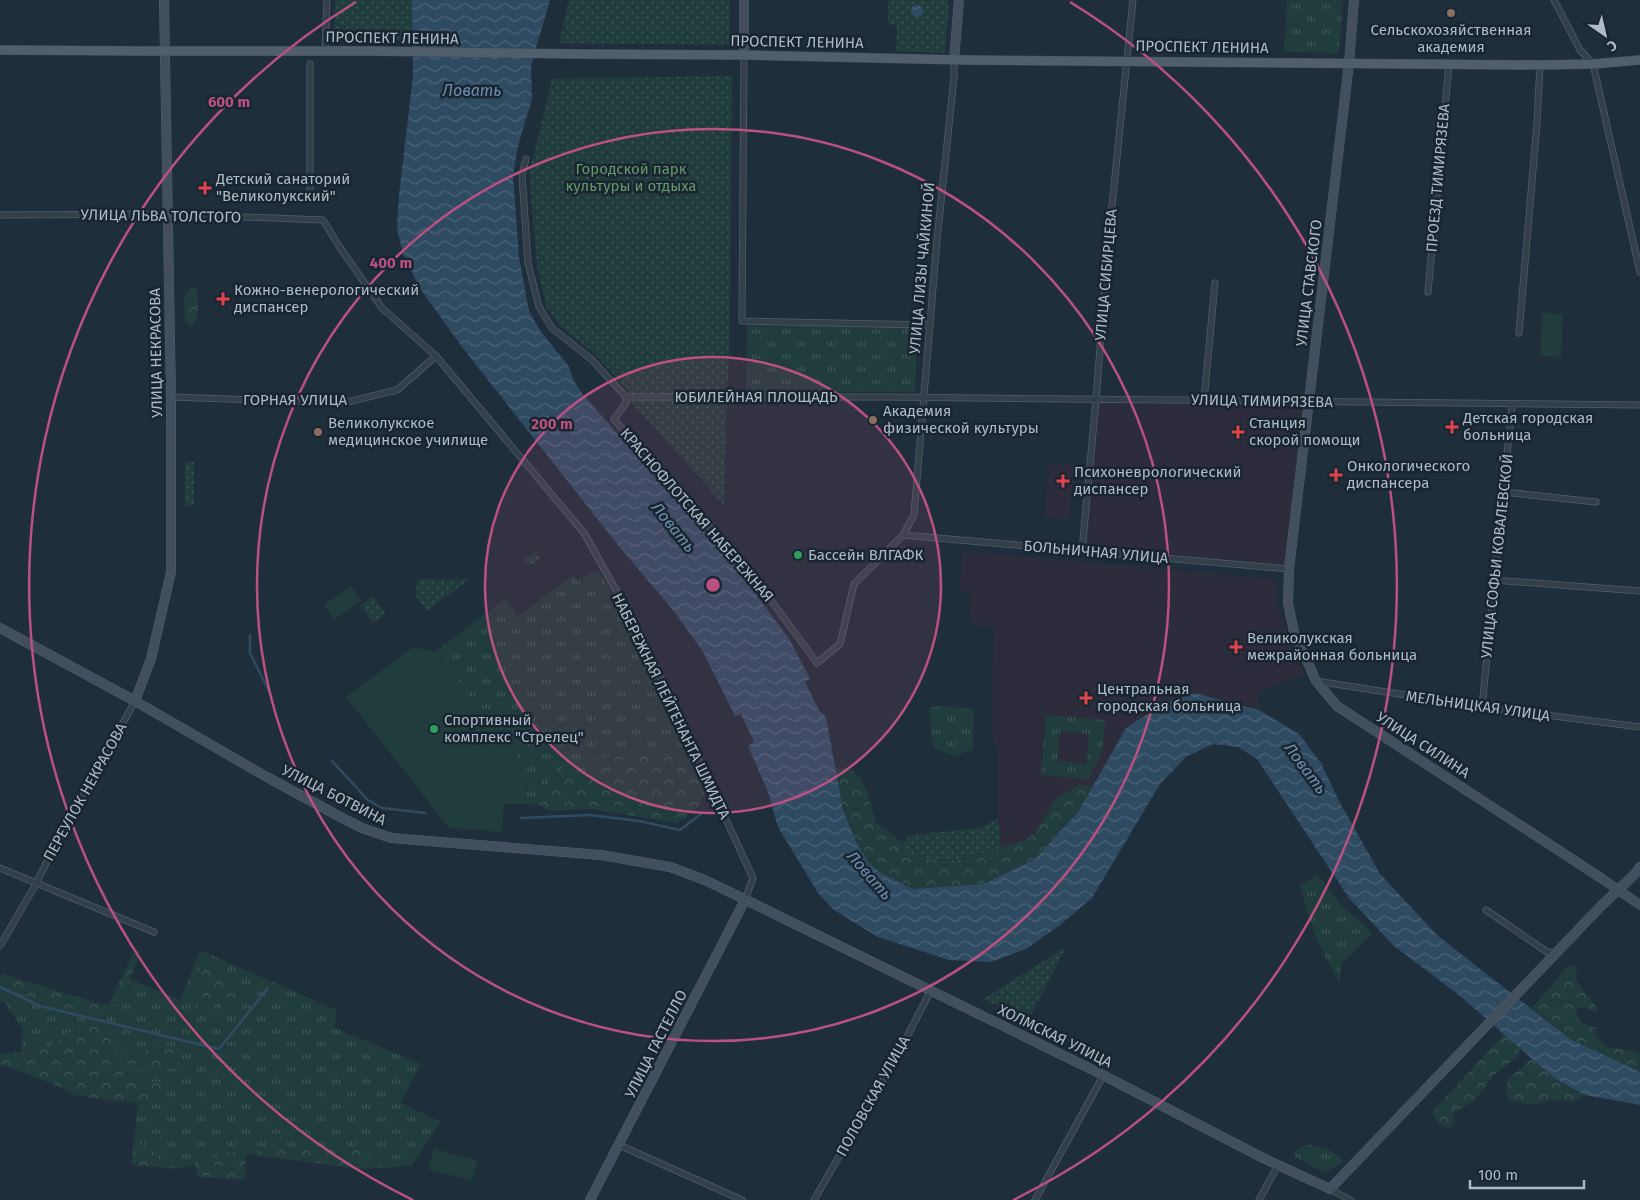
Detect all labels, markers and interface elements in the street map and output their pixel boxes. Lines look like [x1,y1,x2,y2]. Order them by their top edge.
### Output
marker: Сельскохозяйственная академия [1445,7,1457,19]
north arrow [1580,10,1630,60]
place label: Сельскохозяйственная академия [1371,21,1531,56]
street label: ПРОСПЕКТ ЛЕНИНА [325,28,459,48]
street label: ПРОСПЕКТ ЛЕНИНА [730,32,864,52]
text: С [1604,36,1620,55]
street label: ПРОСПЕКТ ЛЕНИНА [1135,37,1269,57]
water label: Ловать [441,81,502,100]
text: 600 m [208,93,250,111]
street label: ПРОЕЗД ТИМИРЯЗЕВА [1423,103,1454,253]
park label: Городской парк культуры и отдыха [566,160,696,195]
place label: Детский санаторий "Великолукский" [215,170,350,205]
marker: Детский санаторий "Великолукский" [198,181,212,195]
street label: УЛИЦА ЛИЗЫ ЧАЙКИНОЙ [906,181,938,355]
street label: УЛИЦА ЛЬВА ТОЛСТОГО [81,206,241,226]
street label: УЛИЦА СИБИРЦЕВА [1091,208,1121,342]
street label: УЛИЦА СТАВСКОГО [1292,218,1326,348]
text: 400 m [370,254,412,272]
place label: Кожно-венерологический диспансер [234,281,419,316]
street label: УЛИЦА НЕКРАСОВА [146,288,166,418]
marker: Кожно-венерологический диспансер [216,292,230,306]
street label: ЮБИЛЕЙНАЯ ПЛОЩАДЬ [674,388,838,406]
street label: ГОРНАЯ УЛИЦА [243,391,347,409]
street label: УЛИЦА ТИМИРЯЗЕВА [1191,391,1333,411]
place label: Aкадемия физической культуры [883,402,1039,437]
place label: Детская городская больница [1462,409,1593,444]
place label: Великолукское медицинское училище [328,414,488,449]
marker: Aкадемия физической культуры [867,414,879,426]
place label: Станция скорой помощи [1249,414,1361,449]
text: 200 m [531,415,573,433]
marker: Детская городская больница [1445,420,1459,434]
street label: КРАСНОФЛОТСКАЯ НАБЕРЕЖНАЯ [617,424,777,606]
marker: Станция скорой помощи [1231,425,1245,439]
marker: Великолукское медицинское училище [312,426,324,438]
street label: УЛИЦА СОФЬИ КОВАЛЕВСКОЙ [1477,453,1517,659]
place label: Онкологического диспансера [1347,457,1470,492]
place label: Психоневрологический диспансер [1074,463,1242,498]
marker: Онкологического диспансера [1329,468,1343,482]
marker: Психоневрологический диспансер [1056,474,1070,488]
water label: Ловать [647,498,700,556]
street label: БОЛЬНИЧНАЯ УЛИЦА [1023,537,1170,567]
place label: Бассейн ВЛГАФК [808,546,924,564]
marker: Бассейн ВЛГАФК [792,549,804,561]
centre of rings [704,576,722,594]
street label: НАБЕРЕЖНАЯ ЛЕЙТЕНАНТА ШМИДТА [608,590,734,822]
place label: Великолукская межрайонная больница [1247,629,1417,664]
marker: Великолукская межрайонная больница [1229,640,1243,654]
place label: Центральная городская больница [1097,680,1241,715]
street label: МЕЛЬНИЦКАЯ УЛИЦА [1405,687,1552,725]
marker: Центральная городская больница [1079,691,1093,705]
street label: УЛИЦА СИЛИНА [1373,708,1474,782]
place label: Спортивный комплекс "Стрелец" [444,711,584,746]
street label: ПЕРЕУЛОК НЕКРАСОВА [40,719,131,864]
marker: Спортивный комплекс "Стрелец" [428,723,440,735]
water label: Ловать [1280,738,1331,798]
street label: УЛИЦА БОТВИНА [279,761,390,829]
water label: Ловать [842,846,896,904]
street label: УЛИЦА ГАСТЕЛЛО [621,987,691,1101]
street label: ХОЛМСКАЯ УЛИЦА [995,1001,1115,1072]
street label: ПОЛОВСКАЯ УЛИЦА [832,1032,914,1159]
scale bar [1470,1158,1584,1190]
text: 100 m [1478,1166,1518,1184]

